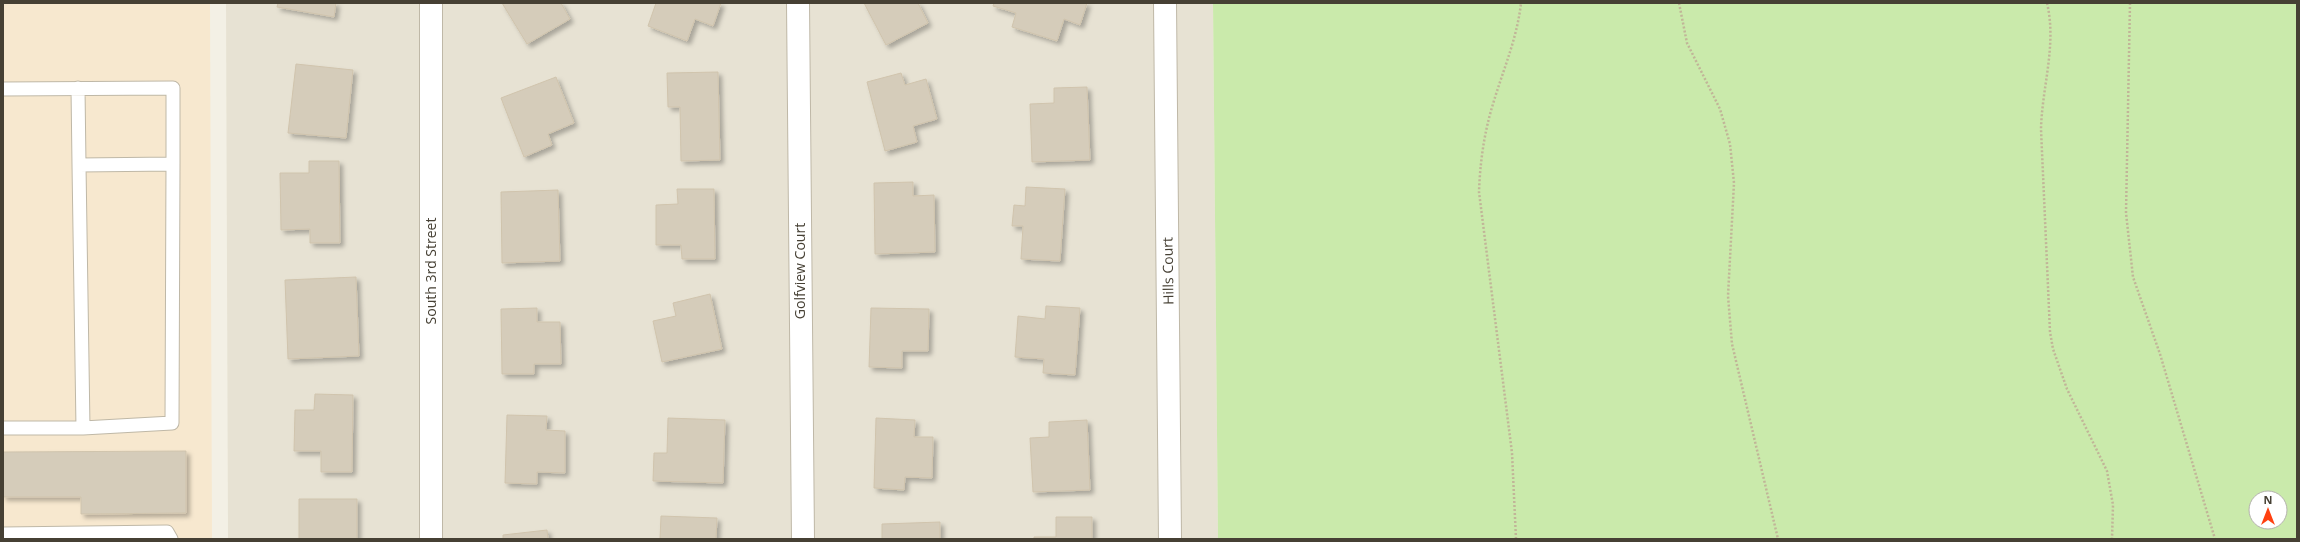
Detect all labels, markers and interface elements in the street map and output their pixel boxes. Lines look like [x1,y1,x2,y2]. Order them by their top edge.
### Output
street label: South 3rd Street [421,218,440,324]
street label: Golfview Court [790,223,809,319]
street label: Hills Court [1157,237,1178,305]
north arrow [2248,490,2288,530]
text: N [2264,492,2272,507]

